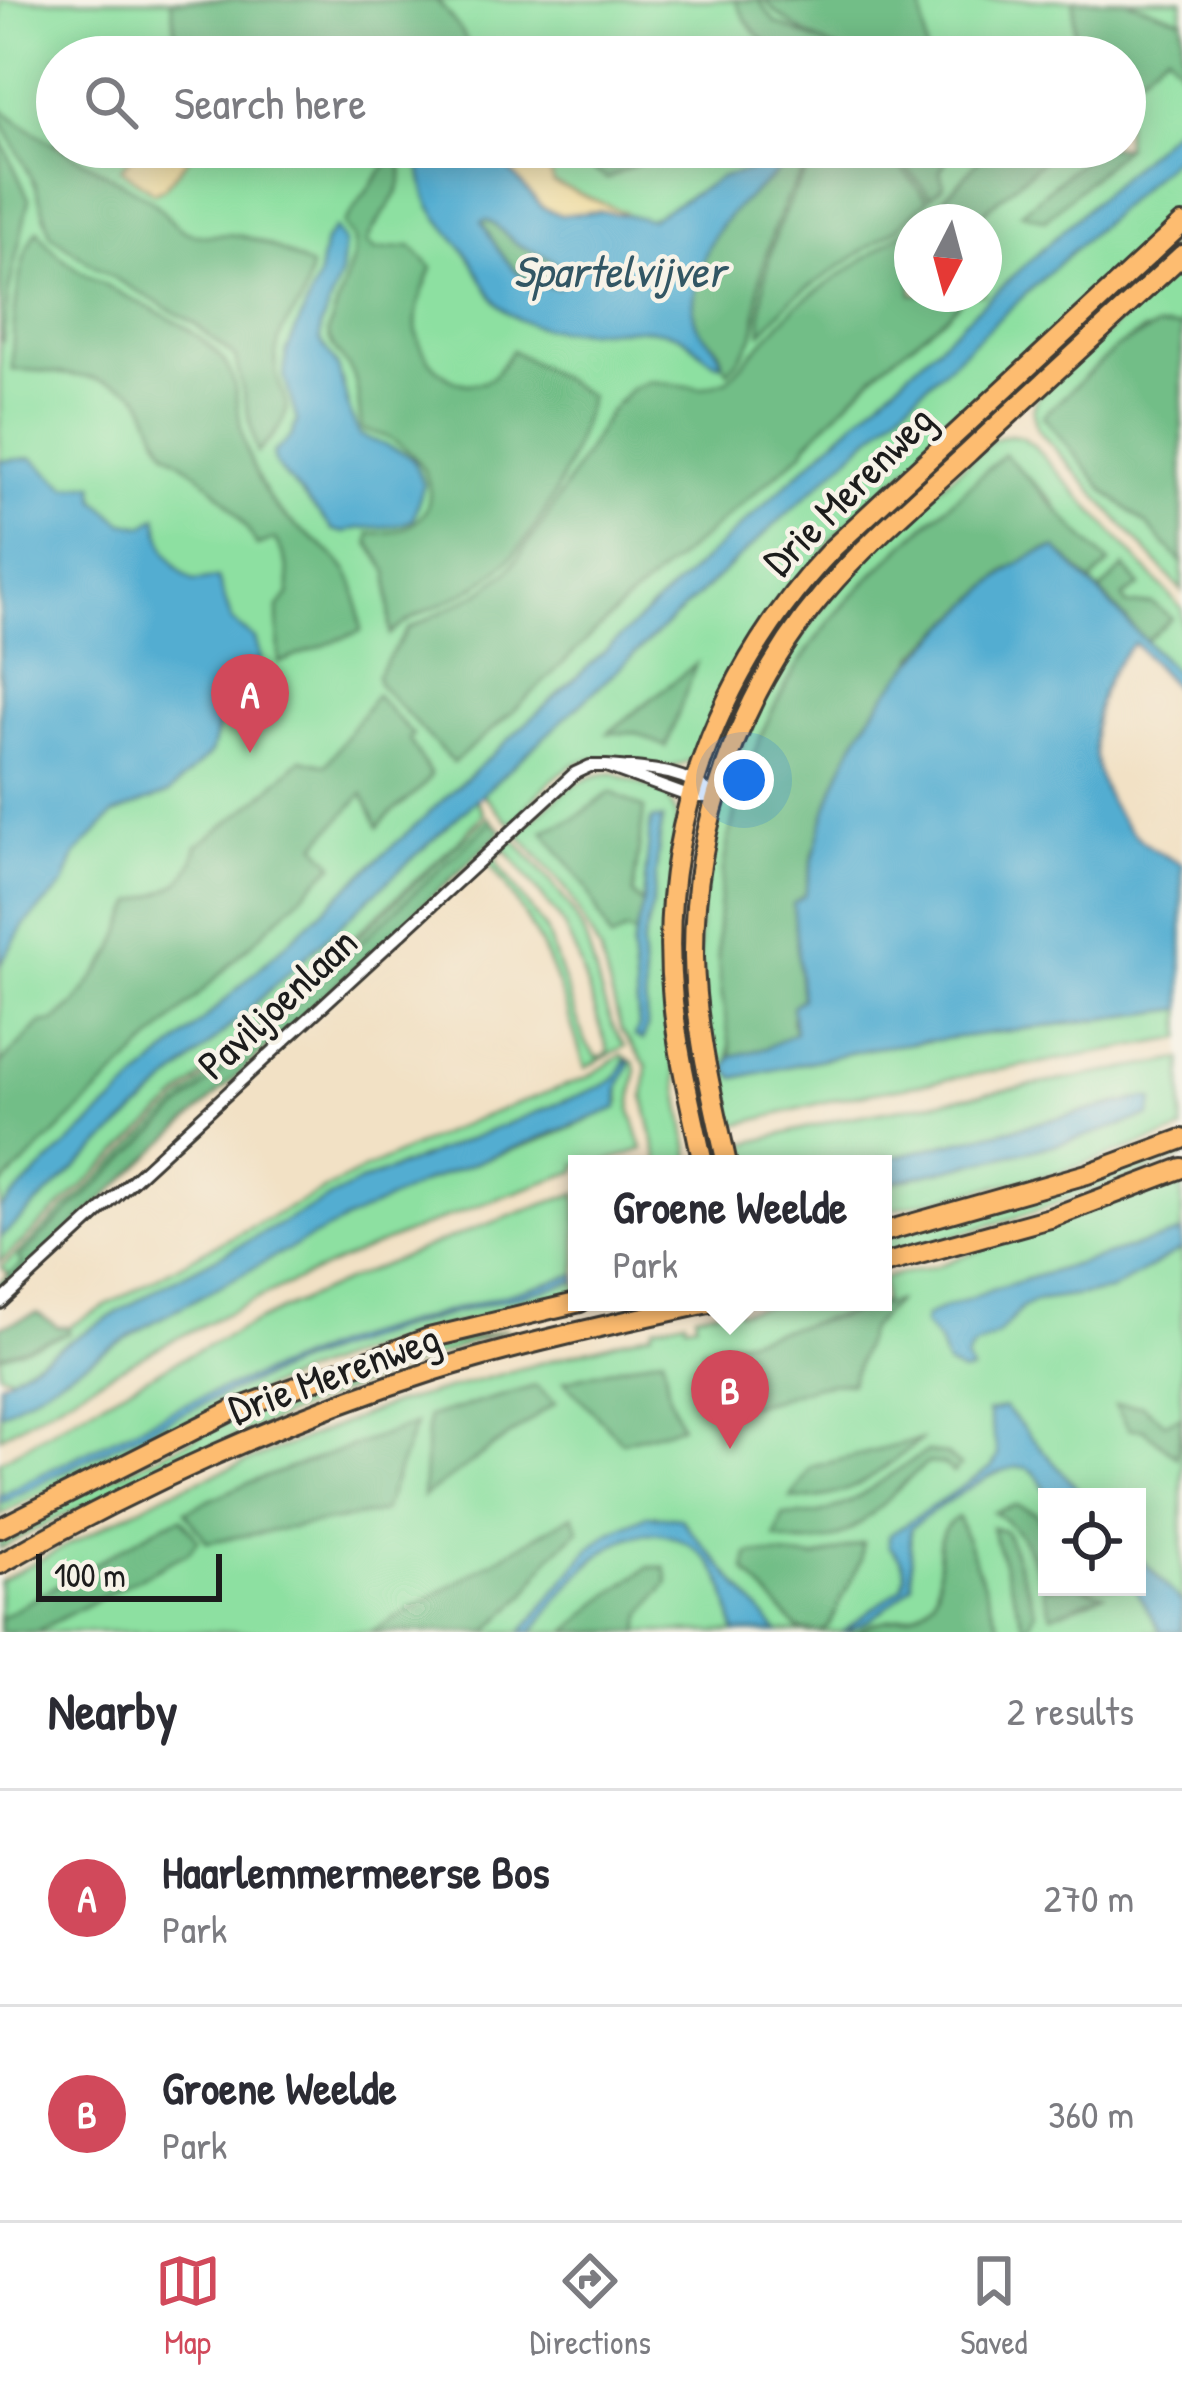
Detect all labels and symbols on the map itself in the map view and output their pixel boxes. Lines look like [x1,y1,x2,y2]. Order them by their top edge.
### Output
north arrow [894,204,1002,312]
water label: Spartelvijver [513,240,730,302]
street label: Drie Merenweg [750,392,946,588]
pin: A [211,654,289,753]
your location [714,750,774,810]
street label: Paviljoenlaan [184,914,369,1092]
street label: Drie Merenweg [221,1308,447,1437]
pin: B [691,1350,769,1449]
scale bar [36,1548,222,1601]

